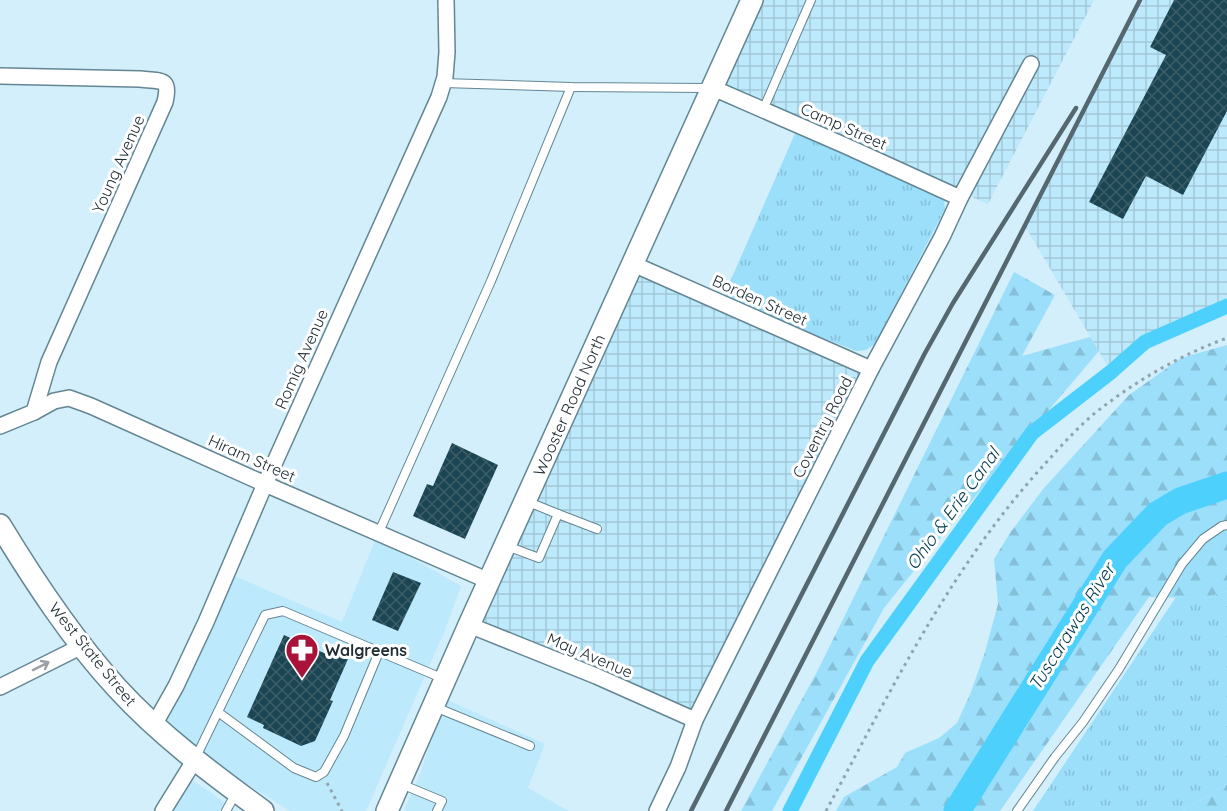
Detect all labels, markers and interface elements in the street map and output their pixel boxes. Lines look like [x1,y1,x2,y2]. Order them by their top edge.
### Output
street label: Camp Street [798,98,890,154]
street label: Young Avenue [87,112,149,216]
street label: Borden Street [709,270,811,330]
street label: Romig Avenue [270,306,332,412]
street label: Wooster Road North [529,331,609,479]
street label: Coventry Road [788,373,856,481]
street label: Hiram Street [205,430,299,486]
water label: Ohio & Erie Canal [901,442,1006,574]
water label: Tuscarawas River [1023,557,1121,695]
street label: West State Street [45,598,141,710]
street label: May Avenue [544,628,636,682]
pharmacy icon: Walgreens [284,632,320,679]
place label: Walgreens [325,640,407,660]
one-way arrow [32,660,50,672]

